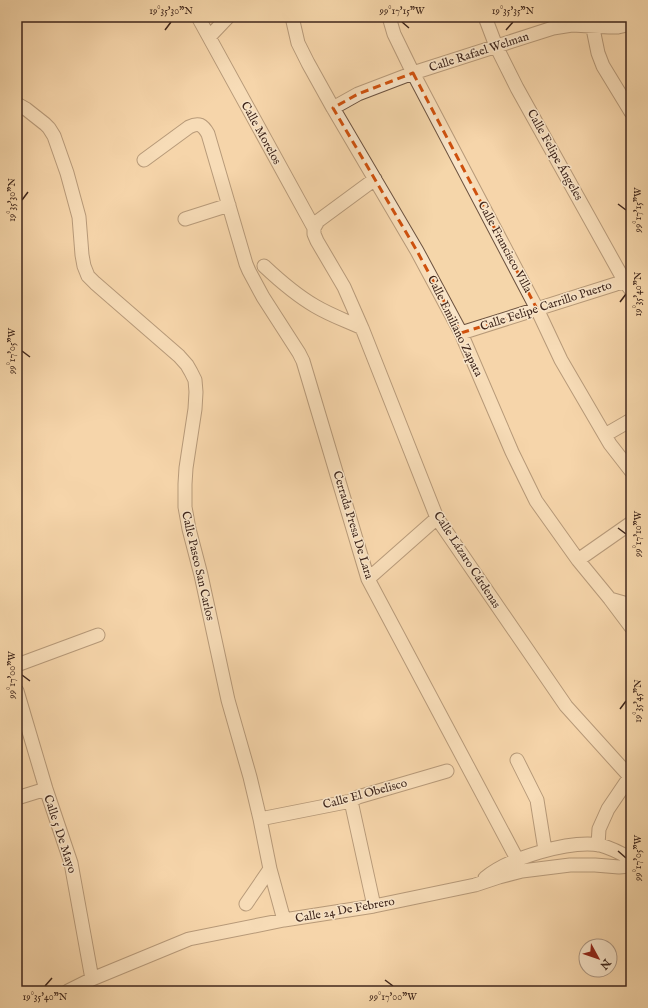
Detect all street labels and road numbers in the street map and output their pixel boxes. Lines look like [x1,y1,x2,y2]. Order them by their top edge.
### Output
street label: Calle Rafael Welman [427,29,531,75]
street label: Calle Morelos [238,99,284,167]
street label: Calle Felipe Ángeles [523,106,587,204]
street label: Calle Francisco Villa [475,199,536,296]
street label: Calle Emiliano Zapata [423,273,486,380]
street label: Calle Felipe Carrillo Puerto [478,277,615,335]
street label: Cerrada Presa De Lara [329,469,377,582]
street label: Calle Lázaro Cárdenas [430,509,504,611]
street label: Calle Paseo San Carlos [178,510,218,622]
street label: Calle El Obelisco [321,775,409,812]
street label: Calle 5 De Mayo [40,793,80,876]
street label: Calle 24 De Febrero [294,894,396,926]

